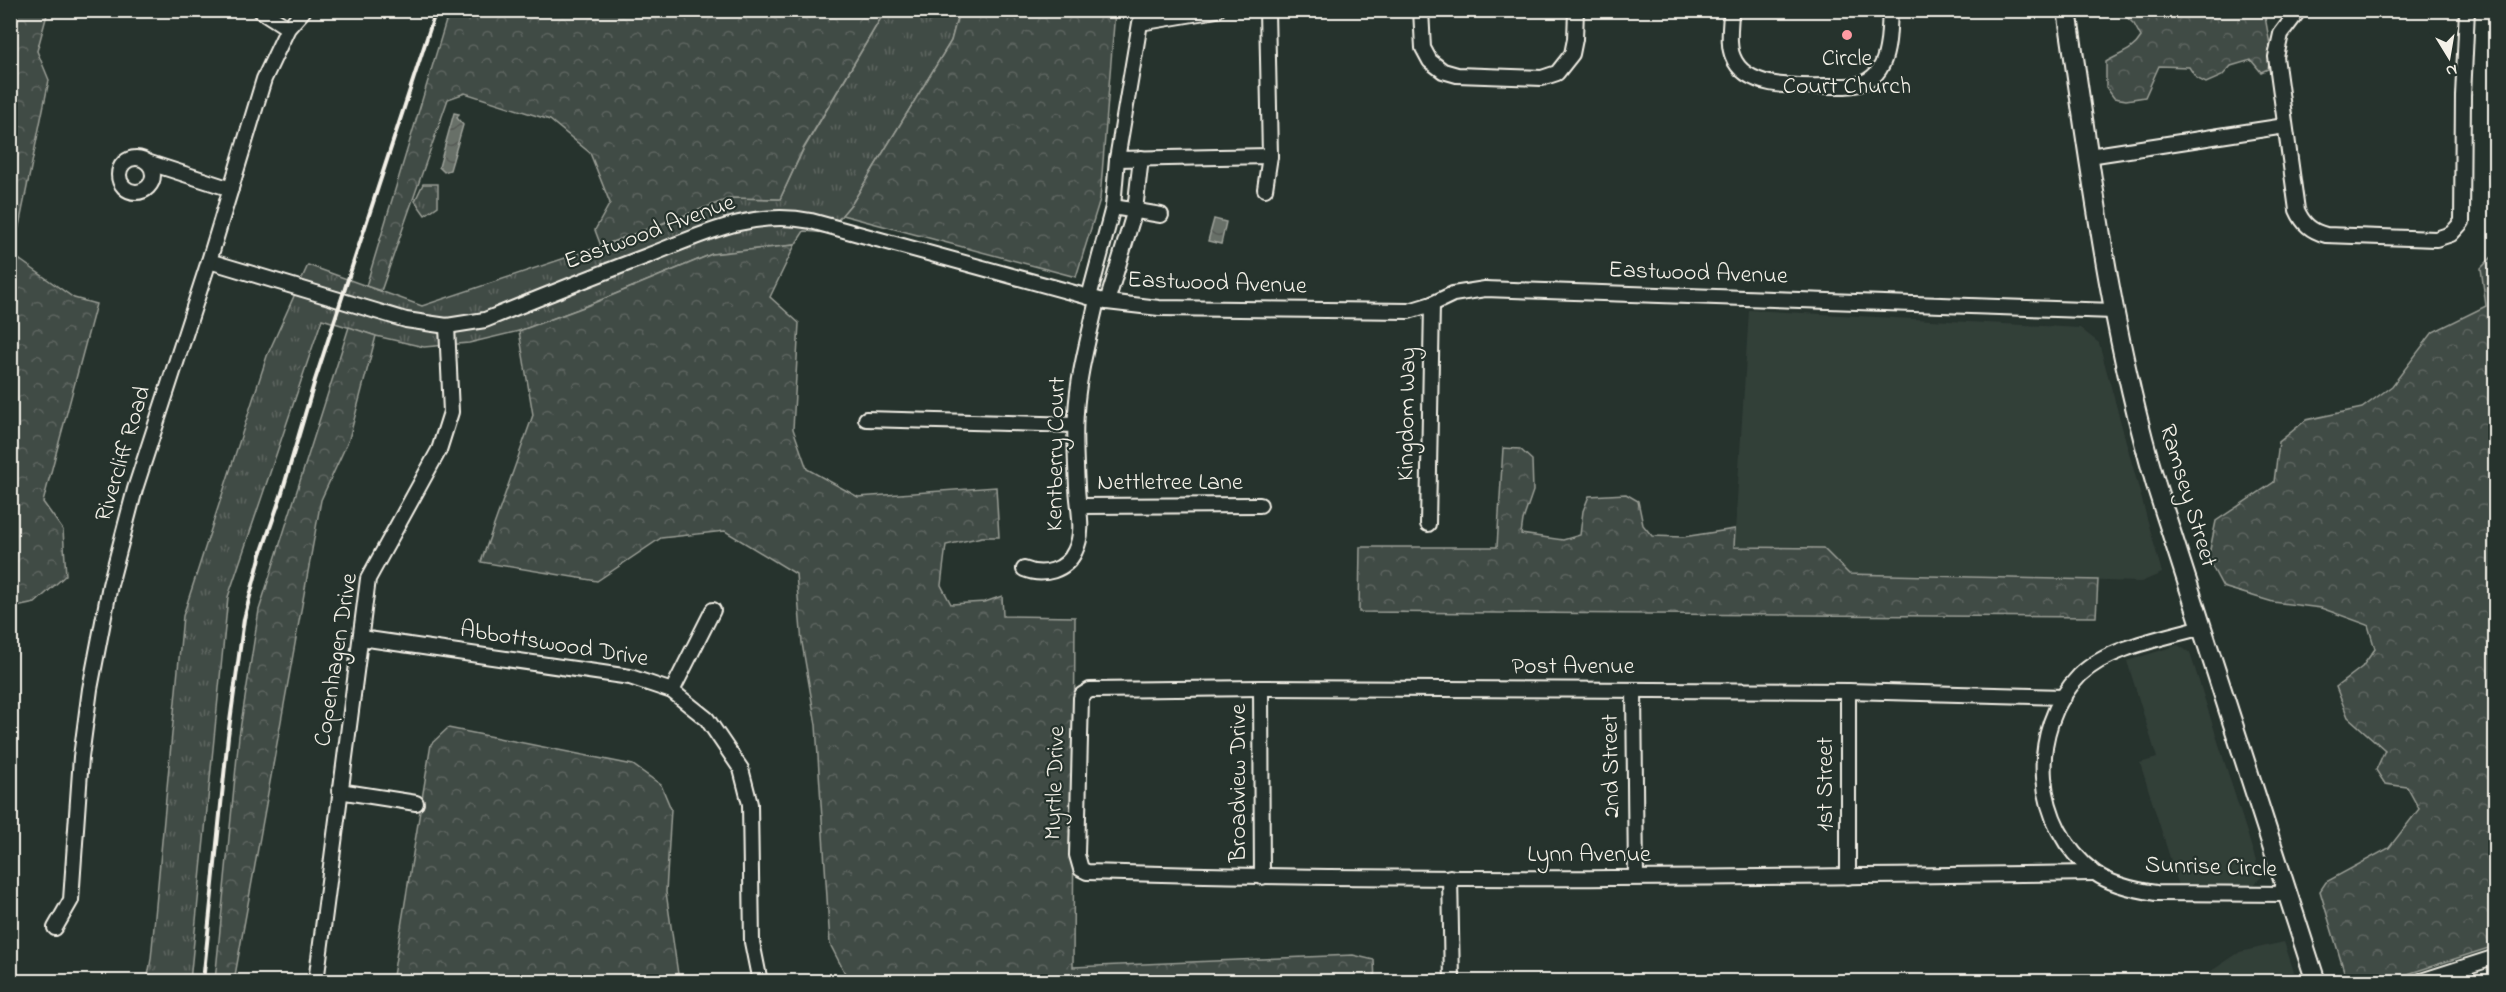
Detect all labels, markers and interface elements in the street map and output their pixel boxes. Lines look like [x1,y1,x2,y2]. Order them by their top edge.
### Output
north arrow [2419,27,2479,87]
marker: Circle Court Church [1840,28,1854,42]
place label: Circle Court Church [1783,42,1911,105]
text: N [2444,57,2459,83]
street label: Eastwood Avenue [560,186,741,280]
street label: Eastwood Avenue [1608,253,1789,295]
street label: Eastwood Avenue [1127,263,1308,305]
street label: Kingdom Way [1389,347,1428,481]
street label: Kentberry Court [1038,376,1077,532]
street label: Rivercliff Road [87,381,161,526]
street label: Ramsey Street [2148,420,2225,572]
street label: Nettletree Lane [1097,466,1243,501]
street label: Copenhagen Drive [306,571,368,749]
street label: Abbottswood Drive [457,613,651,677]
street label: Post Avenue [1512,650,1635,685]
street label: Broadview Drive [1222,703,1257,863]
street label: 2nd Street [1594,714,1630,818]
street label: Myrtle Drive [1037,725,1076,841]
street label: 1st Street [1809,737,1844,831]
street label: Lynn Avenue [1527,838,1651,874]
street label: Sunrise Circle [2144,848,2278,888]

